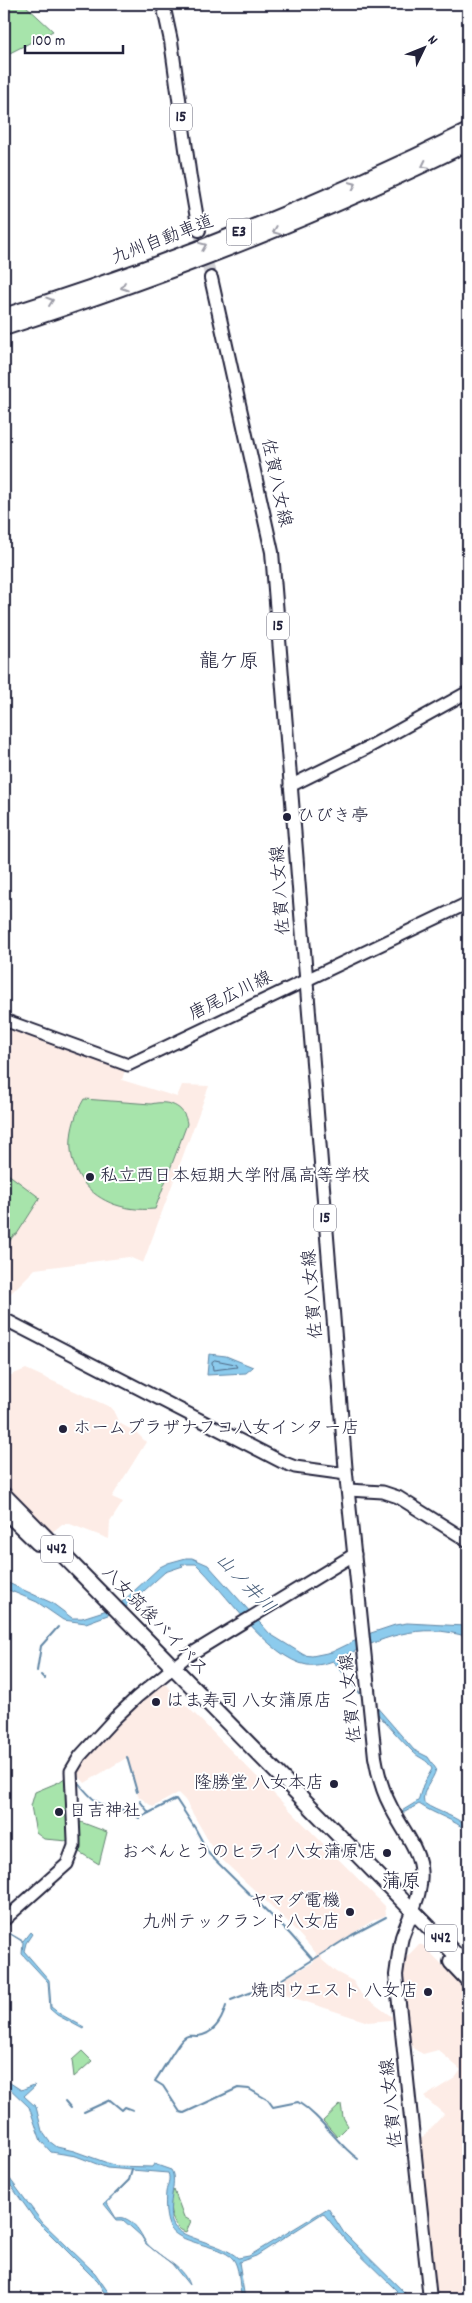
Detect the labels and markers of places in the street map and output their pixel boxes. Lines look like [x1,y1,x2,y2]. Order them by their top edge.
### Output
place label: ひびき亭 [297,805,369,830]
marker: ひびき亭 [281,811,293,823]
place label: 私立西日本短期大学附属高等学校 [100,1165,370,1190]
marker: 私立西日本短期大学附属高等学校 [84,1171,96,1183]
place label: ホームプラザナフコ八女インター店 [73,1417,360,1442]
marker: ホームプラザナフコ八女インター店 [57,1423,69,1435]
place label: はま寿司 八女蒲原店 [166,1690,332,1715]
marker: はま寿司 八女蒲原店 [150,1696,162,1708]
place label: 隆勝堂 八女本店 [194,1772,324,1797]
marker: 隆勝堂 八女本店 [328,1778,340,1790]
place label: 日吉神社 [69,1800,141,1825]
marker: 日吉神社 [53,1806,65,1818]
place label: おべんとうのヒライ 八女蒲原店 [122,1841,377,1866]
marker: おべんとうのヒライ 八女蒲原店 [381,1847,393,1859]
place label: ヤマダ電機 九州テックランド八女店 [142,1890,340,1936]
marker: ヤマダ電機 九州テックランド八女店 [344,1906,356,1918]
place label: 焼肉ウエスト 八女店 [250,1980,418,2005]
marker: 焼肉ウエスト 八女店 [422,1986,434,1998]

